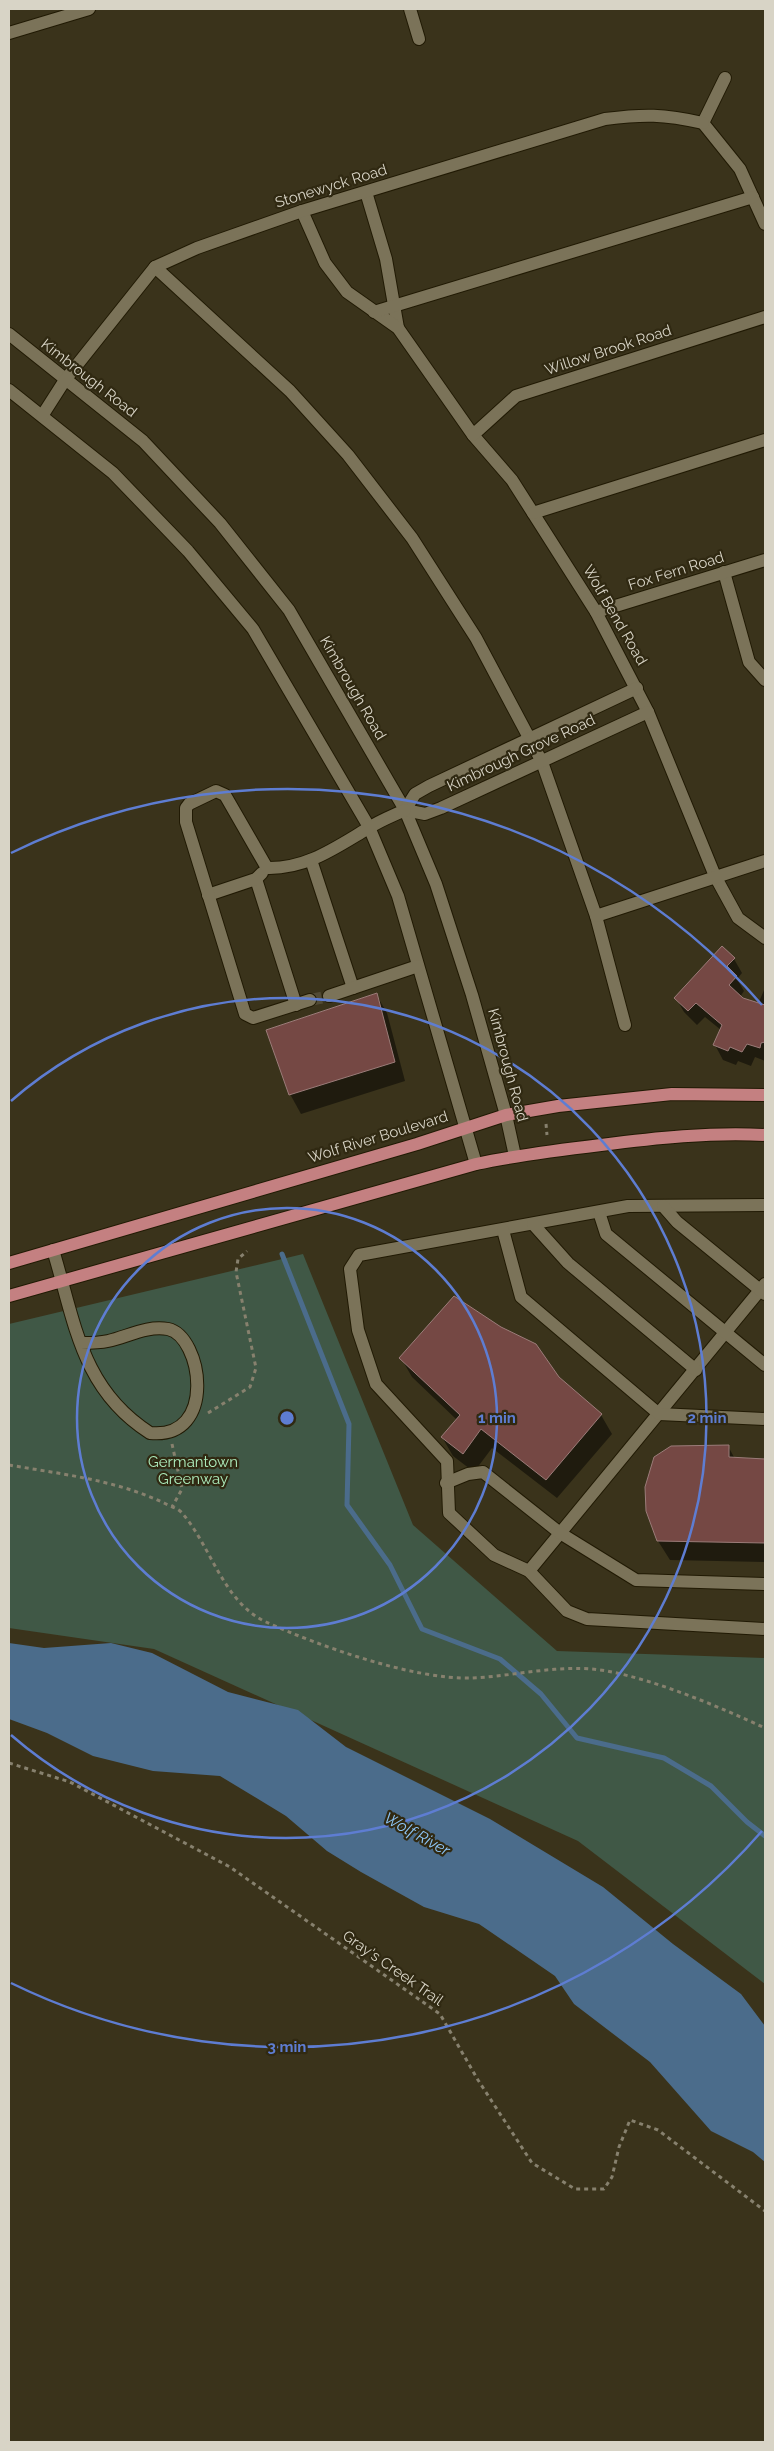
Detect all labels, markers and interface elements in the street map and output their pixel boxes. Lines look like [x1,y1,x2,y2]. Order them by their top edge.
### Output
street label: Stonewyck Road [273,160,389,212]
street label: Willow Brook Road [542,321,674,379]
street label: Kimbrough Road [38,335,140,421]
street label: Fox Fern Road [626,548,726,594]
street label: Wolf Bend Road [579,562,651,668]
street label: Kimbrough Road [316,633,390,743]
street label: Kimbrough Grove Road [444,711,598,795]
street label: Kimbrough Road [484,1006,532,1124]
street label: Wolf River Boulevard [306,1107,450,1167]
centre of rings [278,1409,296,1427]
text: 1 min [478,1409,516,1427]
text: 2 min [688,1409,726,1427]
park label: Germantown Greenway [148,1453,238,1488]
water label: Wolf River [381,1808,454,1860]
street label: Gray's Creek Trail [339,1927,448,2010]
text: 3 min [268,2038,306,2056]

